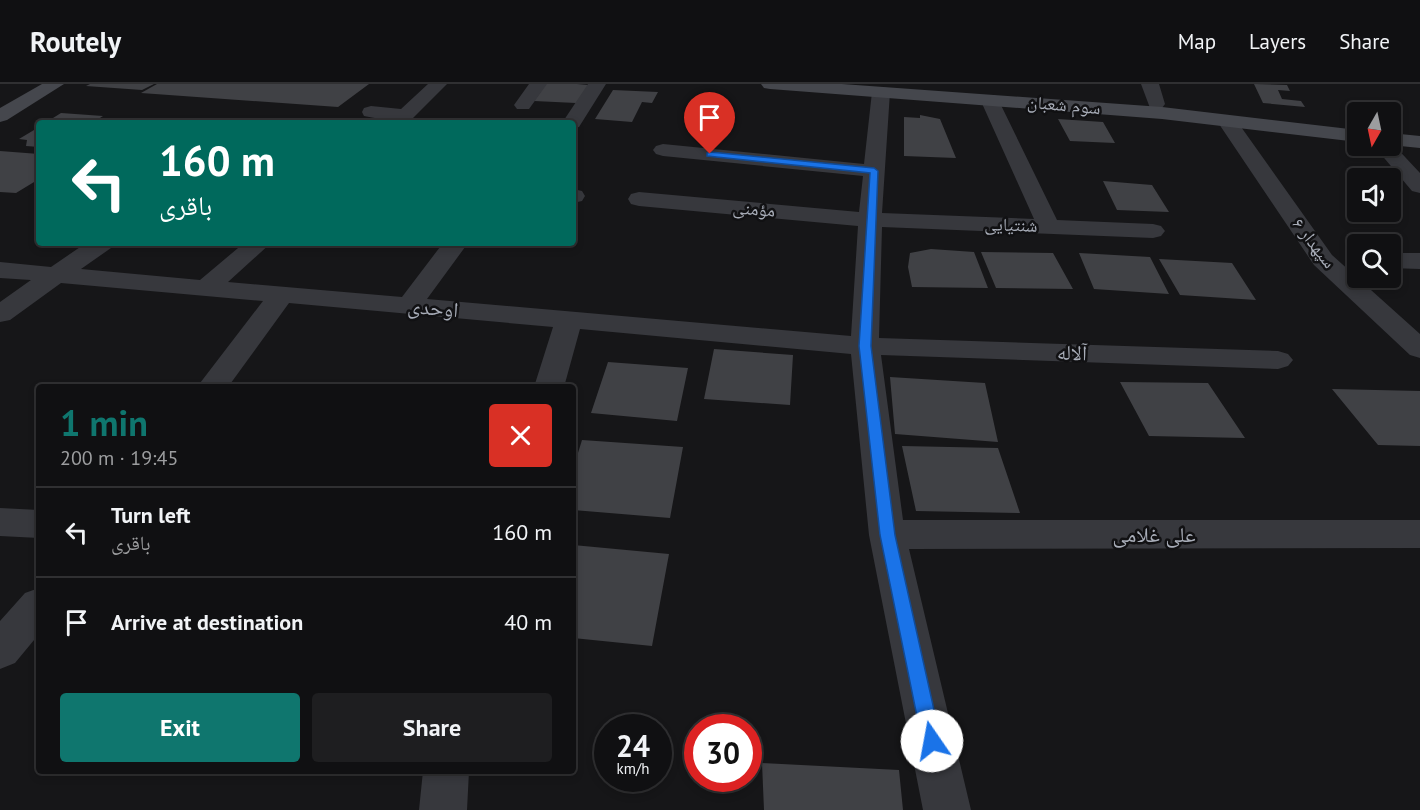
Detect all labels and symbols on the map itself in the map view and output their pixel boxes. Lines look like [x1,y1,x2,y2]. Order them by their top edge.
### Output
street label: سوم شعبان [1026,90,1102,120]
pin [684,92,735,154]
north arrow [1347,102,1401,156]
street label: مؤمنی [732,195,776,222]
street label: شنتیایی [984,212,1038,237]
street label: سپهدار ۶ [1287,213,1341,273]
street label: اوحدی [406,292,460,323]
street label: آلاله [1057,338,1088,367]
street label: علی غلامی [1112,521,1196,548]
position arrow [900,709,964,773]
speed limit sign: 30 [684,714,762,792]

